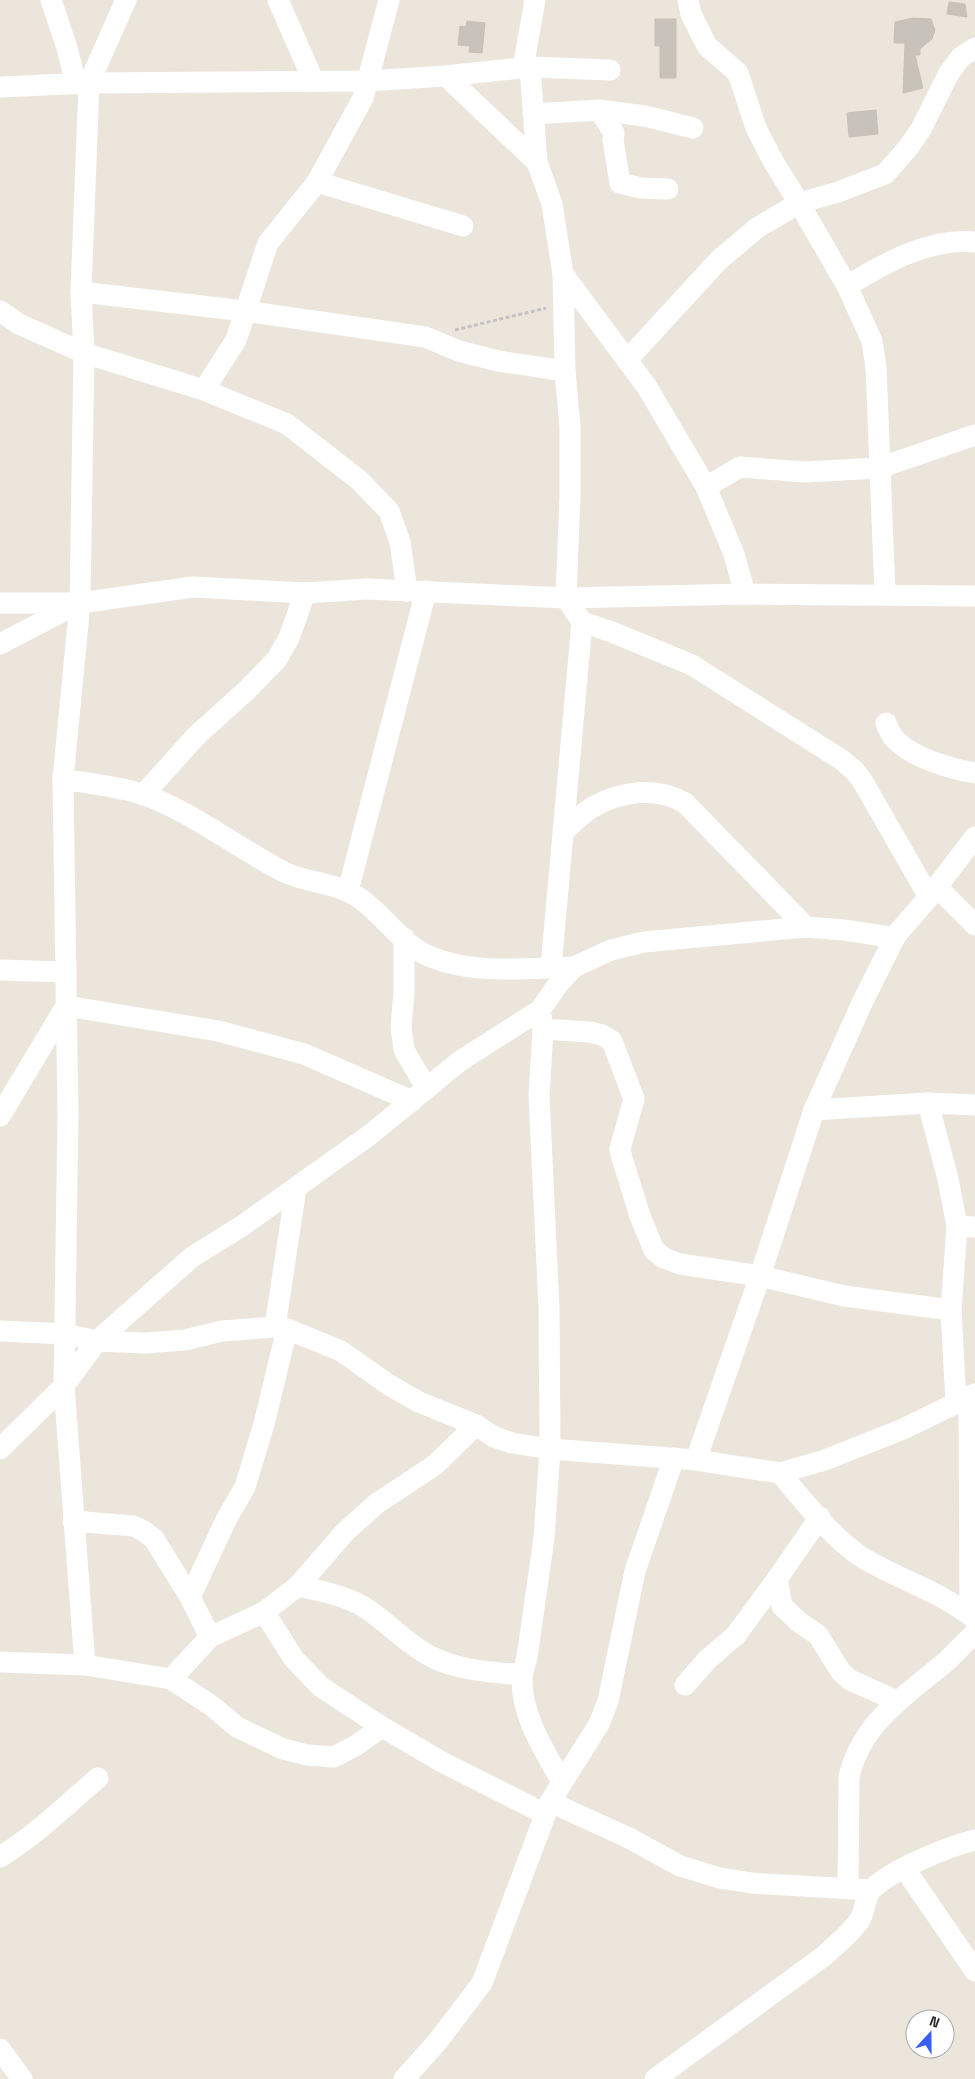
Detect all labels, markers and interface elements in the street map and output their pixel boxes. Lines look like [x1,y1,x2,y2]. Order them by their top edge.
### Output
north arrow [905,2009,955,2059]
text: N [927,2012,942,2032]

